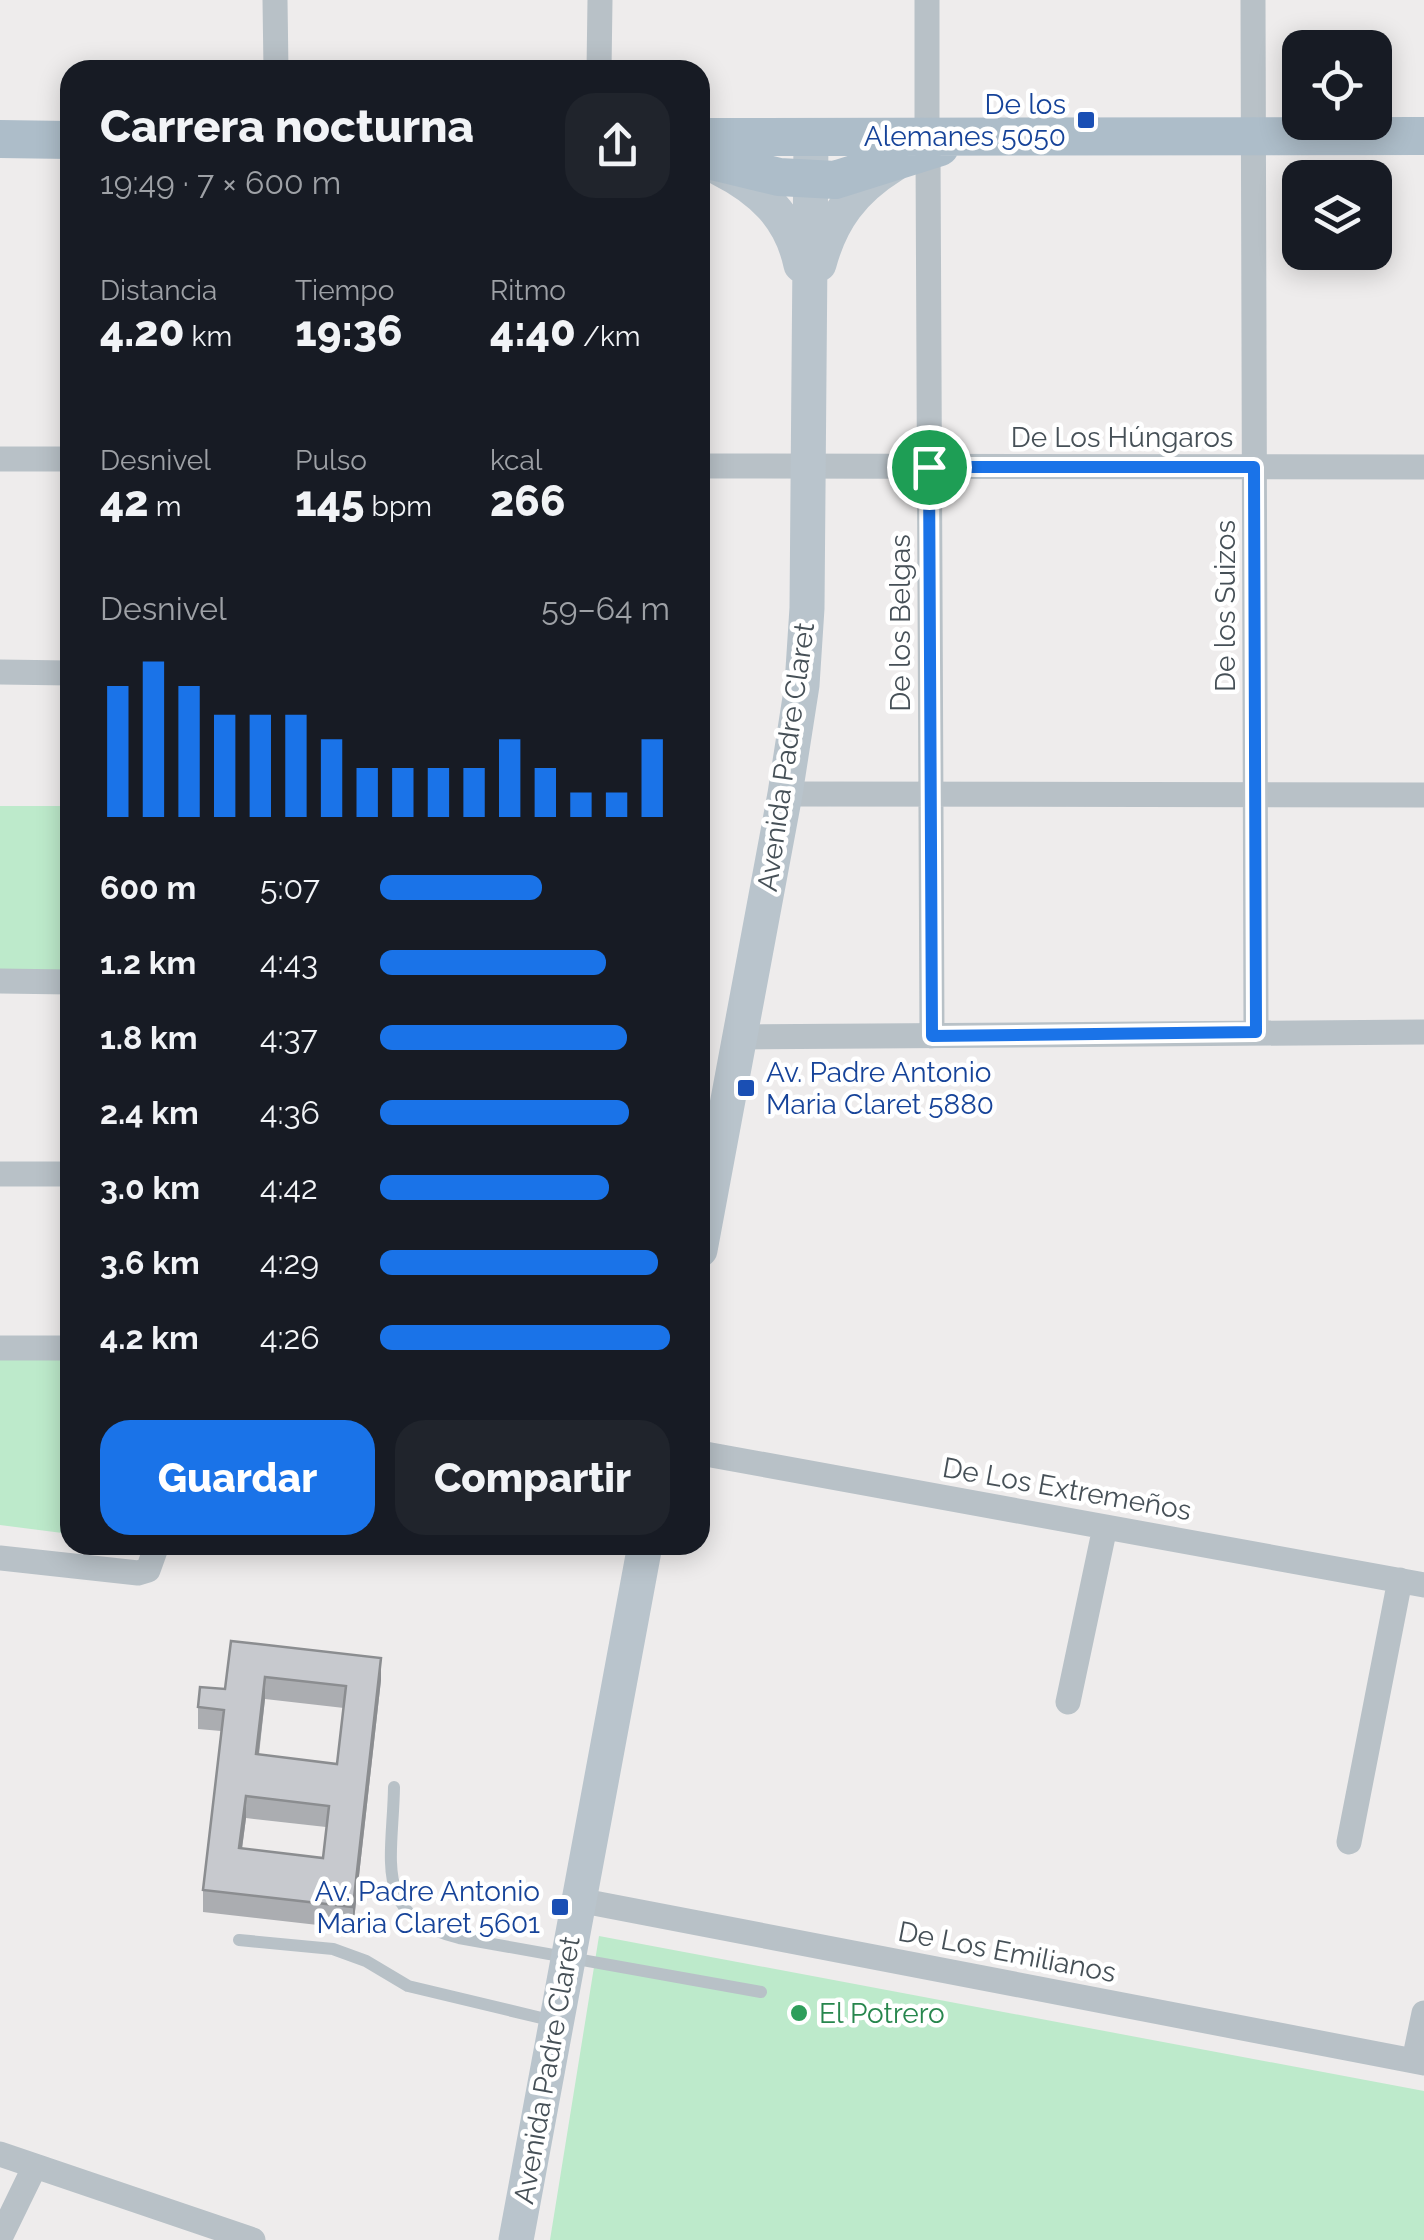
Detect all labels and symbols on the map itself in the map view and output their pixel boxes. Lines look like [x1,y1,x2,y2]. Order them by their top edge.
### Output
place label: De los Alemanes 5050 [864,88,1066,153]
marker: De los Alemanes 5050 [1075,109,1097,131]
street label: De Los Húngaros [1011,421,1233,454]
pin [887,425,972,510]
street label: De los Suizos [1209,520,1242,692]
street label: De los Belgas [884,534,917,712]
street label: Avenida Padre Claret [751,620,821,894]
place label: Av. Padre Antonio Maria Claret 5880 [766,1056,994,1121]
marker: Av. Padre Antonio Maria Claret 5880 [735,1077,757,1099]
street label: De Los Extremeños [940,1451,1194,1527]
place label: Av. Padre Antonio Maria Claret 5601 [315,1875,540,1940]
marker: Av. Padre Antonio Maria Claret 5601 [549,1896,571,1918]
street label: De Los Emilianos [895,1915,1119,1989]
street label: Avenida Padre Claret [507,1933,587,2206]
place label: El Potrero [819,1997,945,2030]
marker: El Potrero [788,2002,810,2024]

